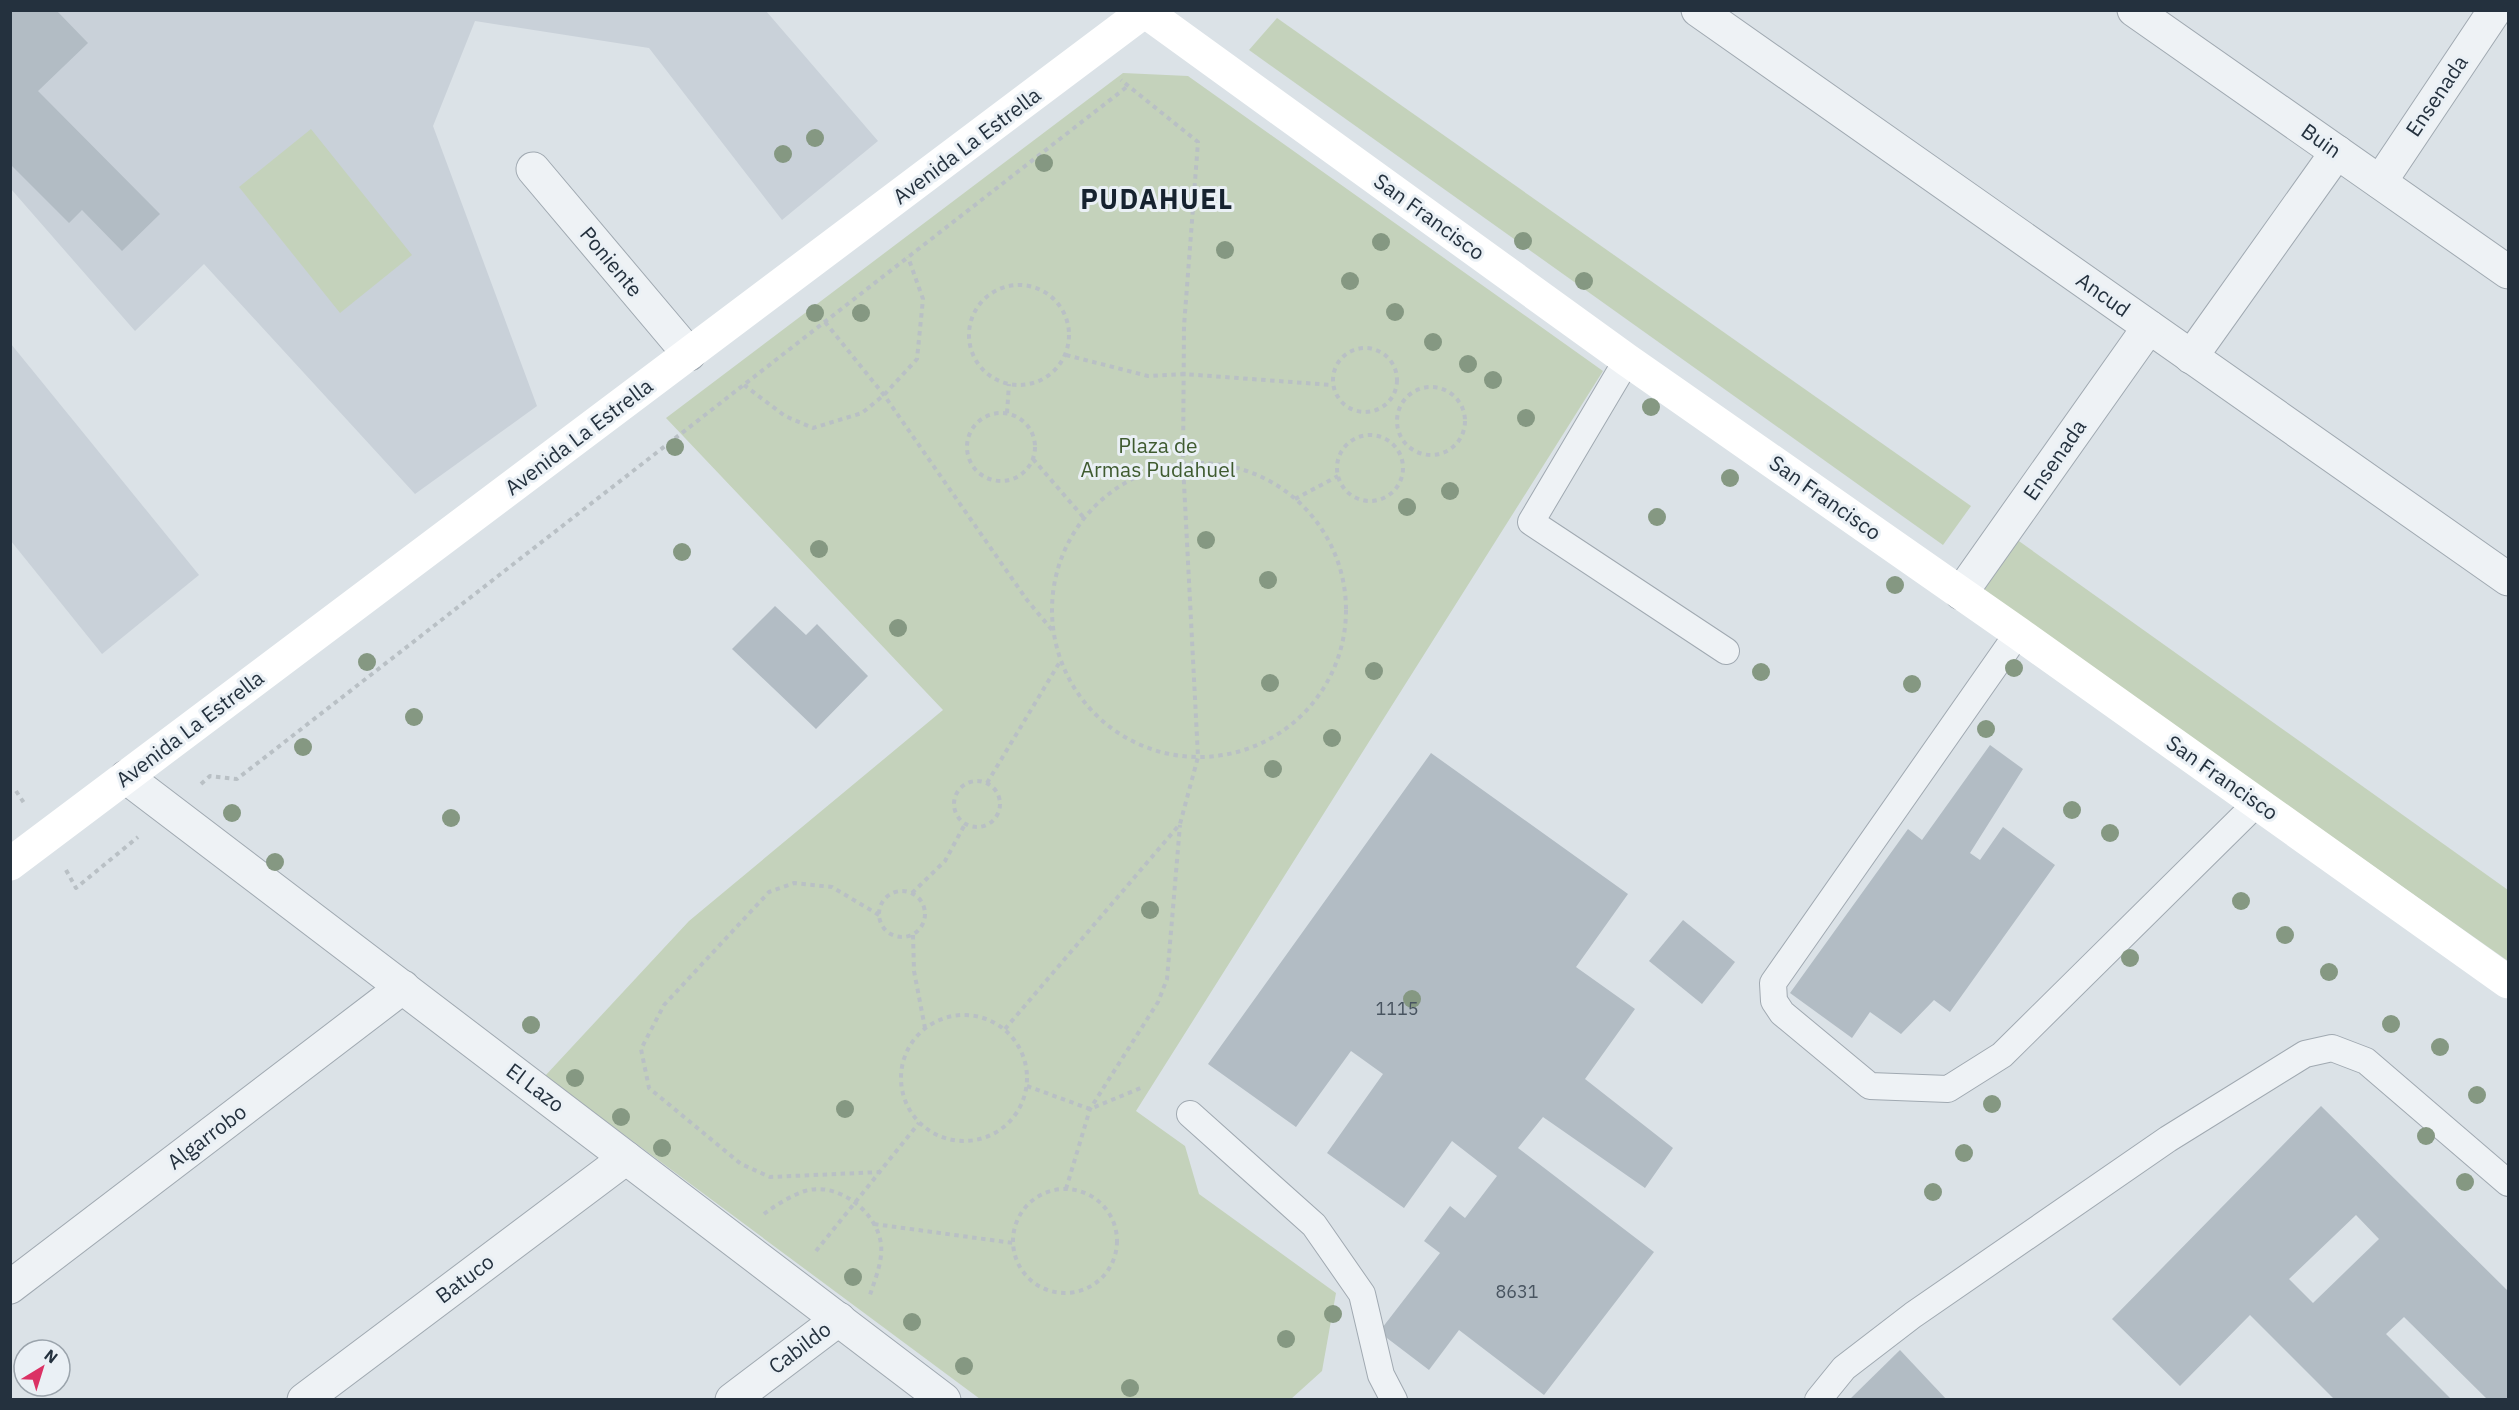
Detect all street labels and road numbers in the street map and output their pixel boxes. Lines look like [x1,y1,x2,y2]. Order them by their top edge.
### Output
street label: Ensenada [2399,49,2474,142]
street label: Avenida La Estrella [887,80,1046,210]
street label: Buin [2296,116,2347,164]
street label: San Francisco [1369,166,1491,266]
street label: Poniente [574,220,649,302]
street label: Ancud [2071,265,2136,323]
street label: Avenida La Estrella [499,371,658,501]
street label: Ensenada [2016,414,2092,505]
street label: San Francisco [1764,448,1887,546]
street label: Avenida La Estrella [110,663,269,793]
street label: San Francisco [2161,728,2284,826]
street label: El Lazo [501,1056,570,1118]
street label: Algarrobo [161,1097,252,1175]
street label: Batuco [429,1247,499,1309]
street label: Cabildo [762,1315,836,1380]

